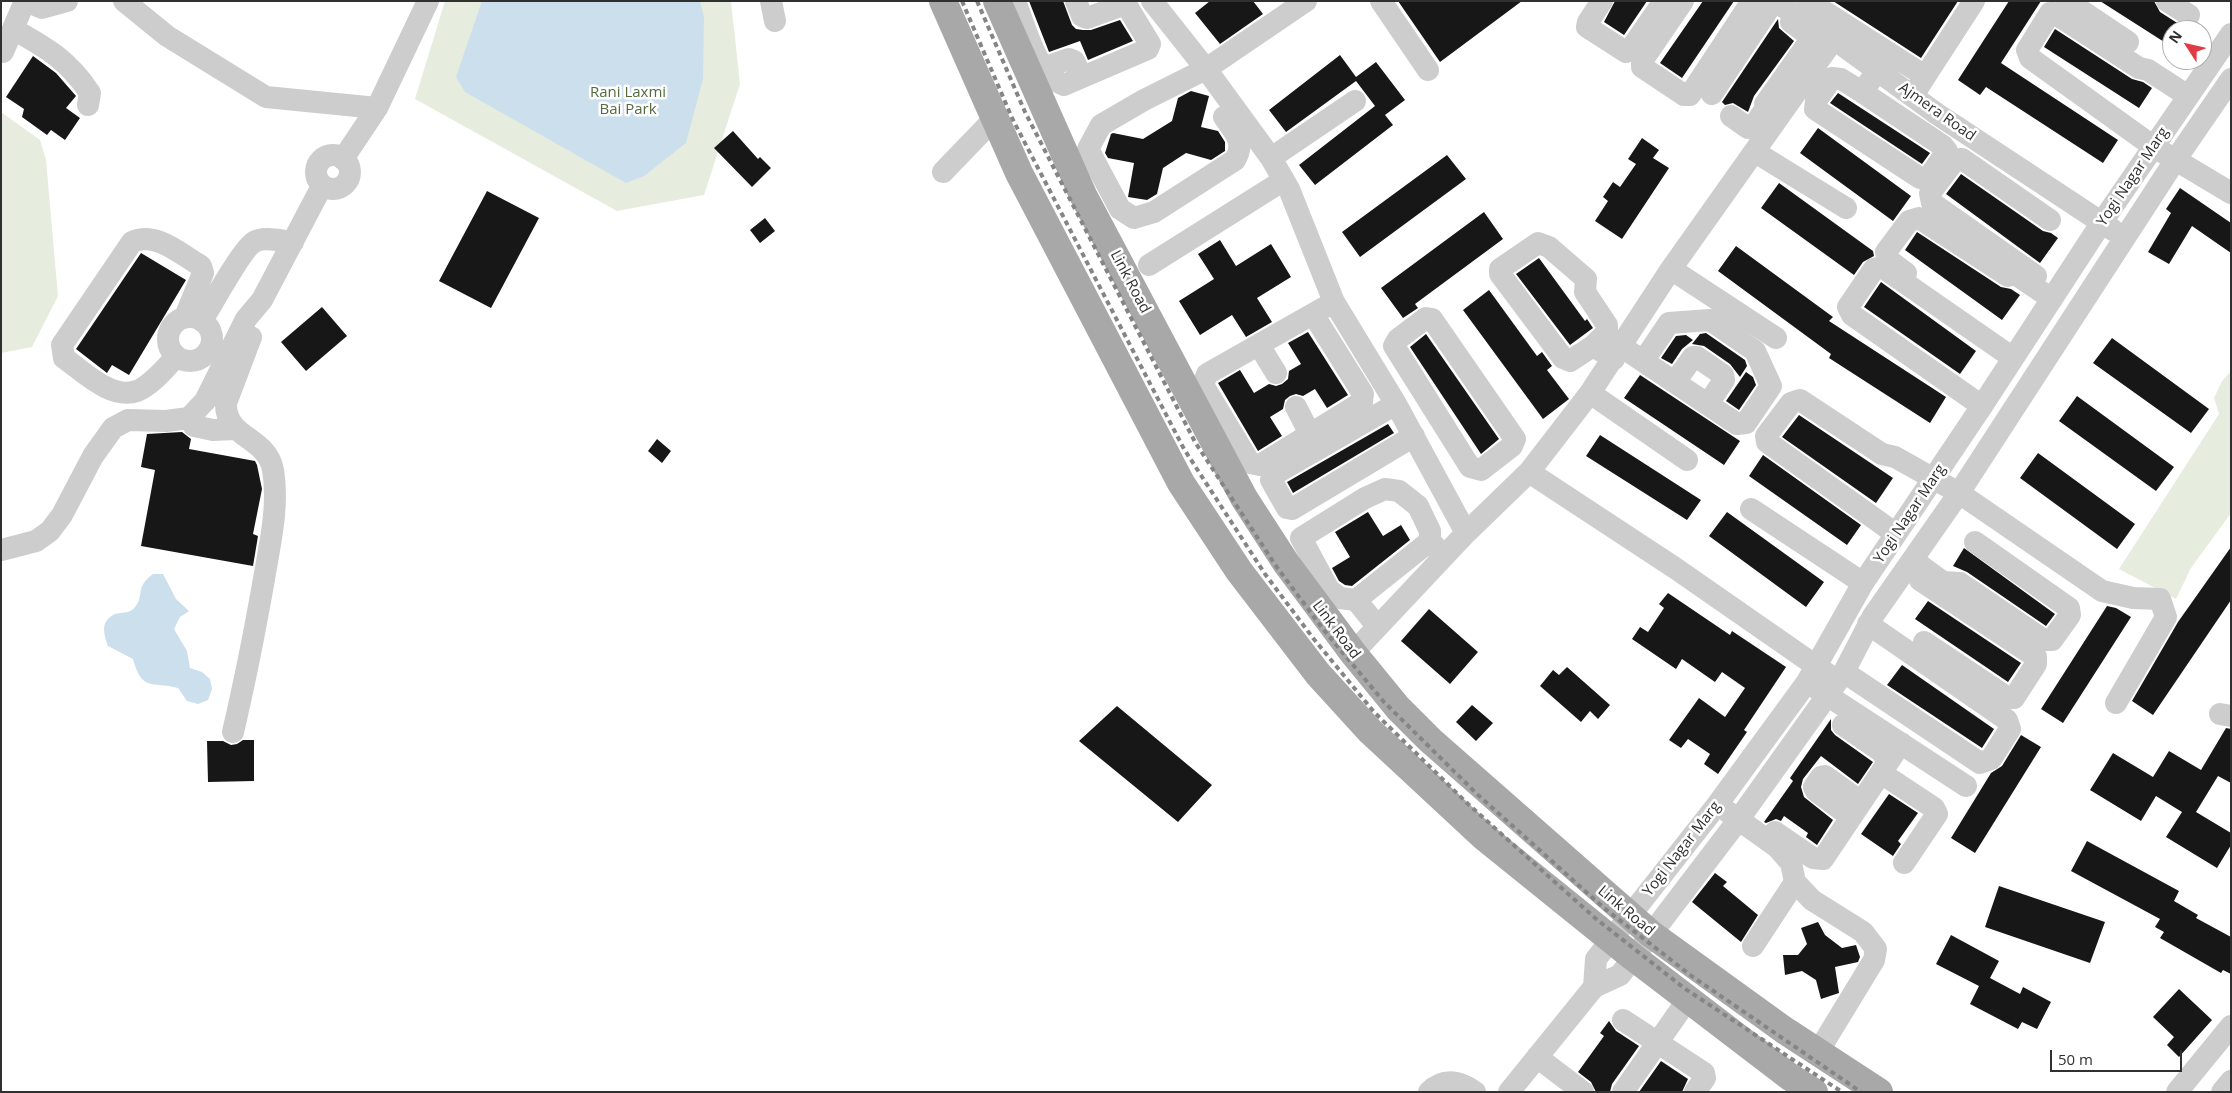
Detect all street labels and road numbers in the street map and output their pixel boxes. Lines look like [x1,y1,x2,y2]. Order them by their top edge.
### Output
street label: Ajmera Road [1895,79,1979,145]
street label: Yogi Nagar Marg [2093,124,2173,230]
street label: Link Road [1106,248,1154,316]
street label: Yogi Nagar Marg [1870,461,1950,567]
street label: Link Road [1308,597,1364,663]
street label: Yogi Nagar Marg [1639,798,1725,900]
street label: Link Road [1594,882,1658,940]

